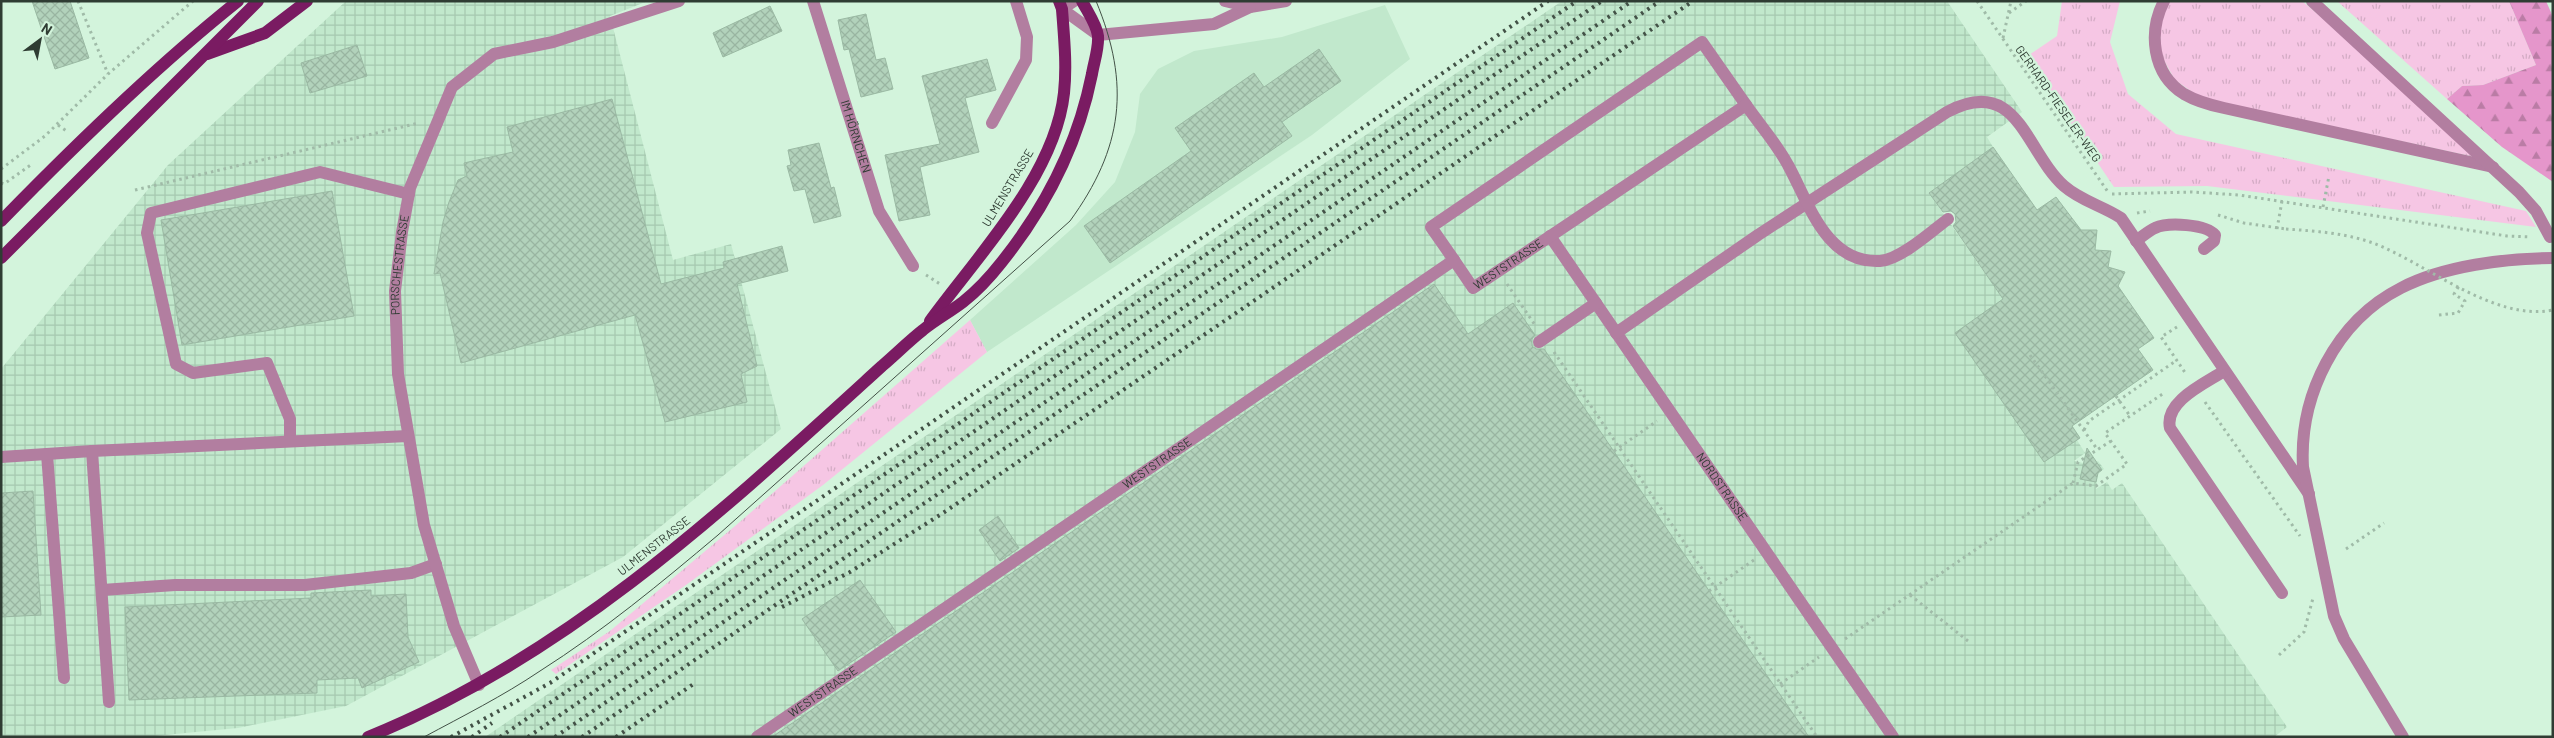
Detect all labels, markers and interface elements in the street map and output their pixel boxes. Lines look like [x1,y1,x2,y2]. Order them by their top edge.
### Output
north arrow [15,15,65,65]
text: N [39,19,56,38]
street label: GERHARD-FIESELER-WEG [2013,42,2104,164]
street label: IM HÖRNCHEN [839,98,875,174]
street label: ULMENSTRASSE [978,146,1036,229]
street label: PORSCHESTRASSE [387,214,411,315]
street label: WESTSTRASSE [1470,235,1545,292]
street label: WESTSTRASSE [1119,434,1194,491]
street label: NORDSTRASSE [1694,449,1751,523]
street label: ULMENSTRASSE [614,513,692,578]
street label: WESTSTRASSE [785,662,860,720]

